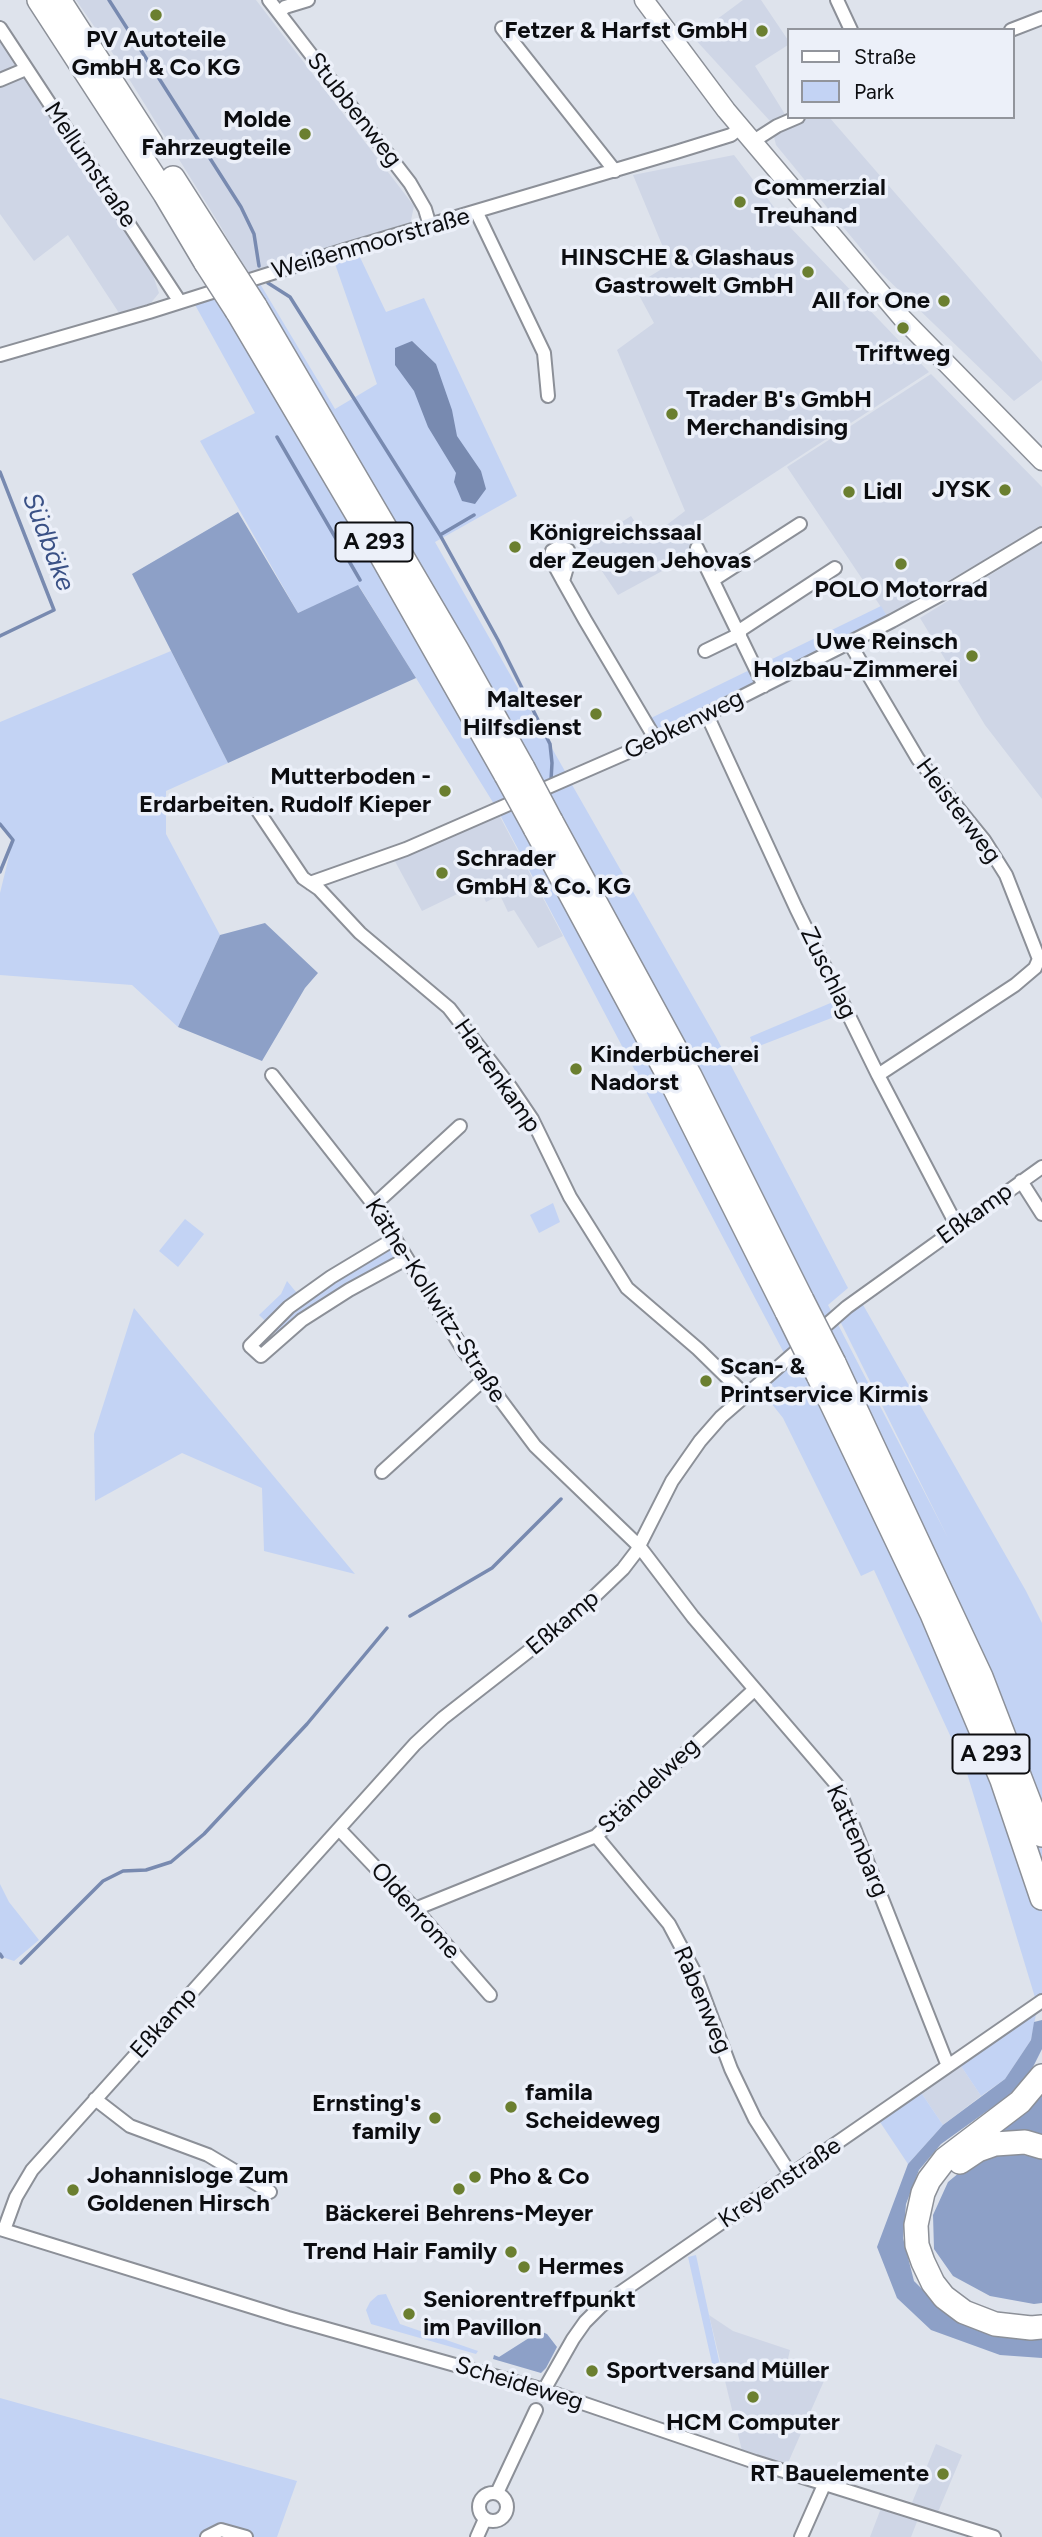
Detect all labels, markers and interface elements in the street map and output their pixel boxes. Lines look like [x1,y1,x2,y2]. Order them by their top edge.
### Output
marker: PV Autoteile GmbH & Co KG [148,7,164,23]
place label: Fetzer & Harfst GmbH [504,17,748,45]
marker: Fetzer & Harfst GmbH [754,23,770,39]
place label: PV Autoteile GmbH & Co KG [72,26,240,82]
legend [786,28,1014,119]
text: Straße [854,44,916,69]
street label: Stubbenweg [300,47,408,173]
text: Park [854,79,894,104]
street label: Mellumstraße [38,97,142,233]
place label: Molde Fahrzeugteile [141,106,291,162]
marker: Molde Fahrzeugteile [297,126,313,142]
place label: Commerzial Treuhand [754,174,886,230]
marker: Commerzial Treuhand [732,194,748,210]
street label: Weißenmoorstraße [269,202,473,286]
place label: HINSCHE & Glashaus Gastrowelt GmbH [560,244,794,300]
marker: HINSCHE & Glashaus Gastrowelt GmbH [800,264,816,280]
place label: All for One [812,287,930,315]
marker: All for One [936,293,952,309]
marker: Triftweg [895,320,911,336]
place label: Triftweg [856,340,950,368]
place label: Trader B's GmbH Merchandising [686,386,872,442]
marker: Trader B's GmbH Merchandising [664,406,680,422]
place label: JYSK [932,476,991,504]
place label: Lidl [863,478,902,506]
marker: JYSK [997,482,1013,498]
marker: Lidl [841,484,857,500]
water label: Südbäke [15,488,81,596]
place label: Königreichssaal der Zeugen Jehovas [529,519,751,575]
road number: A 293 [336,522,412,562]
marker: Königreichssaal der Zeugen Jehovas [507,539,523,555]
marker: POLO Motorrad [893,556,909,572]
place label: POLO Motorrad [814,576,988,604]
place label: Uwe Reinsch Holzbau-Zimmerei [753,628,958,684]
marker: Uwe Reinsch Holzbau-Zimmerei [964,648,980,664]
street label: Gebkenweg [620,684,748,766]
place label: Malteser Hilfsdienst [463,686,582,742]
marker: Malteser Hilfsdienst [588,706,604,722]
street label: Heisterweg [909,753,1007,869]
place label: Mutterboden - Erdarbeiten. Rudolf Kieper [139,763,431,819]
marker: Mutterboden - Erdarbeiten. Rudolf Kieper [437,783,453,799]
place label: Schrader GmbH & Co. KG [456,845,631,901]
marker: Schrader GmbH & Co. KG [434,865,450,881]
street label: Zuschlag [794,923,862,1023]
street label: Hartenkamp [447,1014,547,1138]
place label: Kinderbücherei Nadorst [590,1041,759,1097]
marker: Kinderbücherei Nadorst [568,1061,584,1077]
street label: Eßkamp [932,1177,1018,1251]
street label: Käthe-Kollwitz-Straße [358,1194,512,1408]
place label: Scan- & Printservice Kirmis [720,1353,928,1409]
marker: Scan- & Printservice Kirmis [698,1373,714,1389]
street label: Eßkamp [521,1584,605,1662]
street label: Ständelweg [593,1732,705,1840]
road number: A 293 [953,1735,1030,1774]
street label: Kattenbarg [819,1780,895,1902]
street label: Oldenrome [364,1857,466,1965]
street label: Rabenweg [667,1942,737,2058]
street label: Eßkamp [125,1981,203,2065]
place label: famila Scheideweg [525,2079,660,2135]
place label: Ernsting's family [312,2090,421,2146]
marker: famila Scheideweg [503,2099,519,2115]
marker: Ernsting's family [427,2110,443,2126]
street label: Kreyenstraße [713,2131,847,2235]
place label: Johannisloge Zum Goldenen Hirsch [87,2162,288,2218]
place label: Pho & Co [489,2163,589,2191]
marker: Pho & Co [467,2169,483,2185]
marker: Bäckerei Behrens-Meyer [451,2181,467,2197]
marker: Johannisloge Zum Goldenen Hirsch [65,2182,81,2198]
place label: Bäckerei Behrens-Meyer [325,2200,593,2228]
place label: Trend Hair Family [303,2238,497,2266]
marker: Trend Hair Family [503,2244,519,2260]
place label: Hermes [538,2253,624,2281]
marker: Hermes [516,2259,532,2275]
place label: Seniorentreffpunkt im Pavillon [423,2286,636,2342]
marker: Seniorentreffpunkt im Pavillon [401,2306,417,2322]
street label: Scheideweg [452,2351,586,2417]
place label: Sportversand Müller [606,2357,829,2385]
marker: Sportversand Müller [584,2363,600,2379]
marker: HCM Computer [745,2389,761,2405]
place label: HCM Computer [666,2409,840,2437]
place label: RT Bauelemente [750,2460,929,2488]
marker: RT Bauelemente [935,2466,951,2482]

